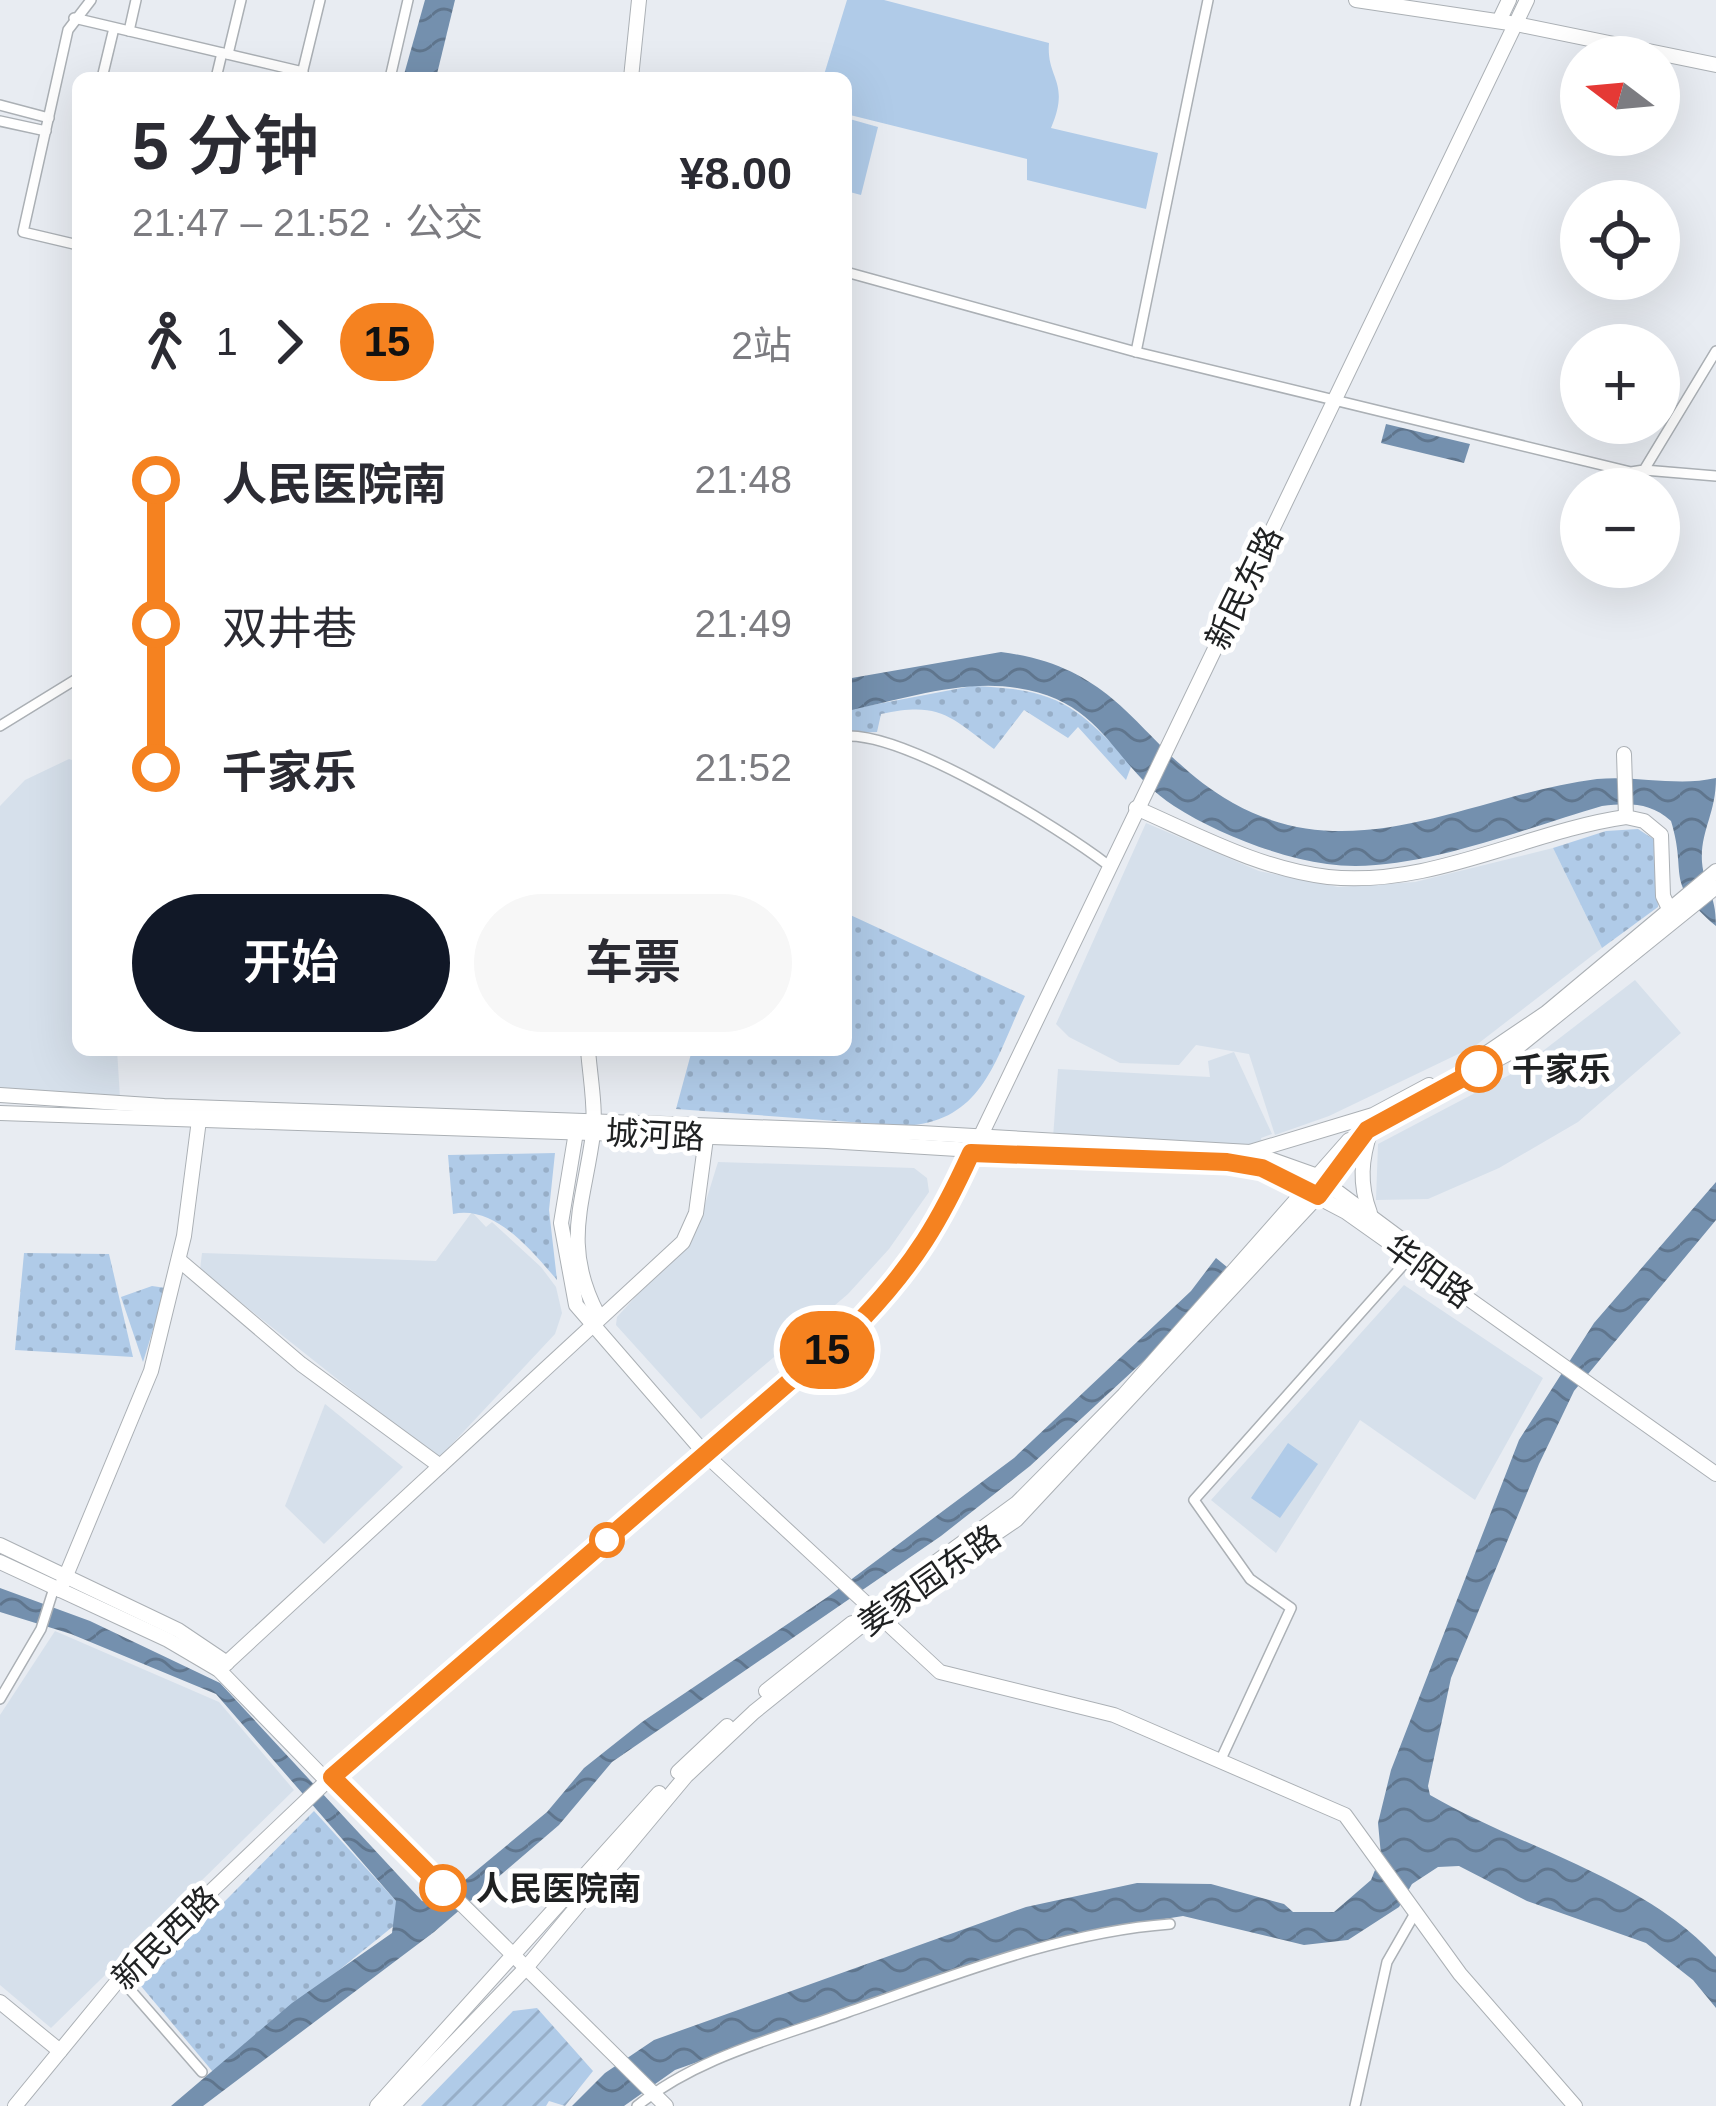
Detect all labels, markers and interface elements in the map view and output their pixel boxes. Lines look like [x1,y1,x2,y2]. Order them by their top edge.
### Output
north arrow [1560,36,1680,156]
map controls [1560,36,1680,588]
text: 5 分钟 [132,109,319,183]
text: ¥8.00 [679,148,792,199]
button: locate [1560,180,1680,300]
text: 21:47 – 21:52 · 公交 [132,201,483,244]
icon: walk [132,309,198,375]
icon: forward [256,309,322,375]
text: 15 [364,318,410,365]
text: 1 [216,320,238,363]
text: 2站 [731,324,792,367]
button: + [1560,324,1680,444]
text: 21:48 [694,458,792,501]
text: 人民医院南 [222,459,447,510]
button: − [1560,468,1680,588]
street label: 新民东路 [1198,521,1290,655]
text: 21:49 [694,602,792,645]
text: 双井巷 [222,603,357,654]
text: 21:52 [694,746,792,789]
text: 千家乐 [222,747,357,798]
button: 开始 [132,894,450,1032]
button: 车票 [474,894,792,1032]
marker: 千家乐 [1457,1047,1501,1091]
place label: 千家乐 [1512,1051,1611,1088]
street label: 城河路 [605,1114,705,1156]
street label: 华阳路 [1378,1227,1480,1315]
line badge: 15 [773,1311,881,1389]
text: 15 [804,1326,850,1373]
street label: 姜家园东路 [851,1518,1007,1642]
unlabelled marker [591,1524,623,1556]
marker: 人民医院南 [421,1866,465,1910]
place label: 人民医院南 [476,1870,641,1907]
street label: 新民西路 [105,1879,225,1997]

